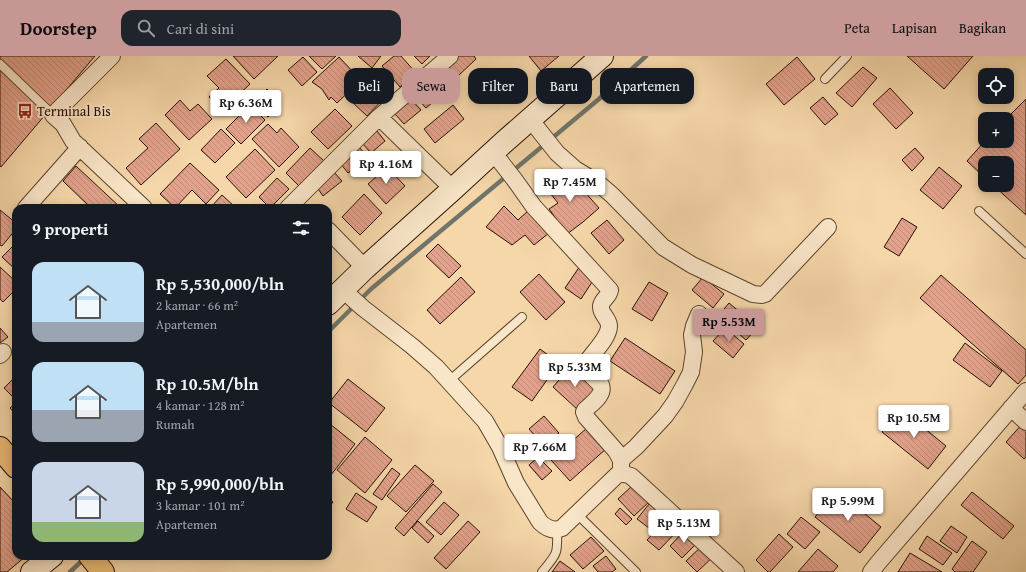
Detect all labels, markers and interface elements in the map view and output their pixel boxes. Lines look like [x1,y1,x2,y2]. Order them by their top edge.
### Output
search box [121,10,401,46]
text: Doorstep [20,14,97,42]
icon: search [135,17,157,39]
text: Cari di sini [167,18,234,39]
text: Peta [844,18,870,38]
text: Lapisan [892,18,937,38]
text: Bagikan [959,18,1006,38]
chip: Beli [344,68,394,104]
chip: Sewa [402,68,460,104]
chip: Filter [468,68,528,104]
chip: Baru [536,68,592,104]
chip: Apartemen [600,68,694,104]
map controls [978,68,1014,192]
button: locate [978,68,1014,104]
pin: Rp 6.36M [205,90,287,124]
text: Rp 6.36M [219,93,273,112]
place label: Terminal Bis [37,101,111,121]
bus stop icon: Terminal Bis [16,102,34,120]
button: + [978,112,1014,148]
pin: Rp 4.16M [345,151,427,185]
text: Rp 4.16M [359,154,413,173]
button: − [978,156,1014,192]
pin: Rp 7.45M [529,169,611,203]
text: Rp 7.45M [543,172,597,191]
text: 9 properti [32,216,108,241]
icon: filters [290,217,312,239]
text: Rp 5,530,000/bln [156,271,284,296]
icon: home [64,278,112,326]
text: 2 kamar · 66 m² [156,296,238,315]
pin: Rp 5.53M [688,309,770,343]
text: Rp 5.53M [702,312,756,331]
text: Apartemen [156,315,217,334]
pin: Rp 5.33M [534,354,616,388]
text: Rp 5.33M [548,357,602,376]
text: Rp 10.5M/bln [156,371,259,396]
icon: home [64,378,112,426]
text: 4 kamar · 128 m² [156,396,245,415]
pin: Rp 10.5M [873,405,955,439]
text: Rp 10.5M [887,408,941,427]
text: Rumah [156,415,195,434]
pin: Rp 7.66M [499,434,581,468]
text: Rp 7.66M [513,437,567,456]
text: Rp 5,990,000/bln [156,471,284,496]
icon: home [64,478,112,526]
pin: Rp 5.99M [807,488,889,522]
text: Rp 5.99M [821,491,875,510]
text: 3 kamar · 101 m² [156,496,245,515]
pin: Rp 5.13M [643,510,725,544]
text: Rp 5.13M [657,513,711,532]
text: Apartemen [156,515,217,534]

